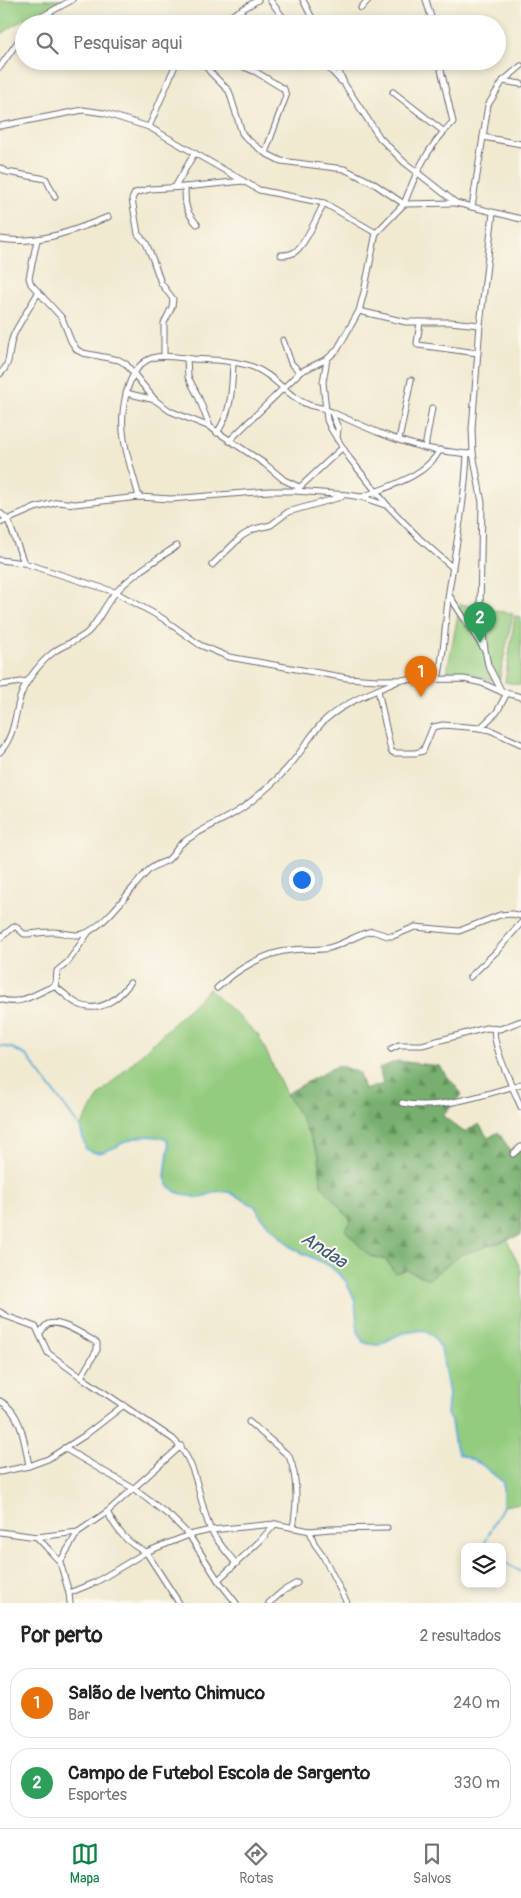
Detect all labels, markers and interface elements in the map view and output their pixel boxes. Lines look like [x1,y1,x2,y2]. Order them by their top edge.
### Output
search box [15,15,506,70]
icon: search [33,29,61,57]
text: Pesquisar aqui [73,31,182,55]
pin: 2 [464,602,496,643]
pin: 1 [405,656,437,697]
your location [289,867,315,893]
water label: Andaa [296,1226,353,1274]
map controls [461,1543,506,1588]
button: layers [461,1543,506,1588]
text: Por perto [20,1622,102,1649]
text: 2 resultados [419,1626,501,1646]
text: Salão de Ivento Chimuco [68,1681,265,1705]
text: 1 [34,1693,40,1713]
text: 240 m [453,1693,500,1713]
text: Bar [68,1705,90,1725]
text: Campo de Futebol Escola de Sargento [68,1761,370,1785]
text: 2 [33,1773,41,1793]
text: 330 m [454,1773,500,1793]
text: Esportes [68,1785,127,1805]
tab: Mapa [70,1840,100,1887]
tab: Rotas [239,1840,273,1887]
tab: Salvos [413,1840,451,1887]

